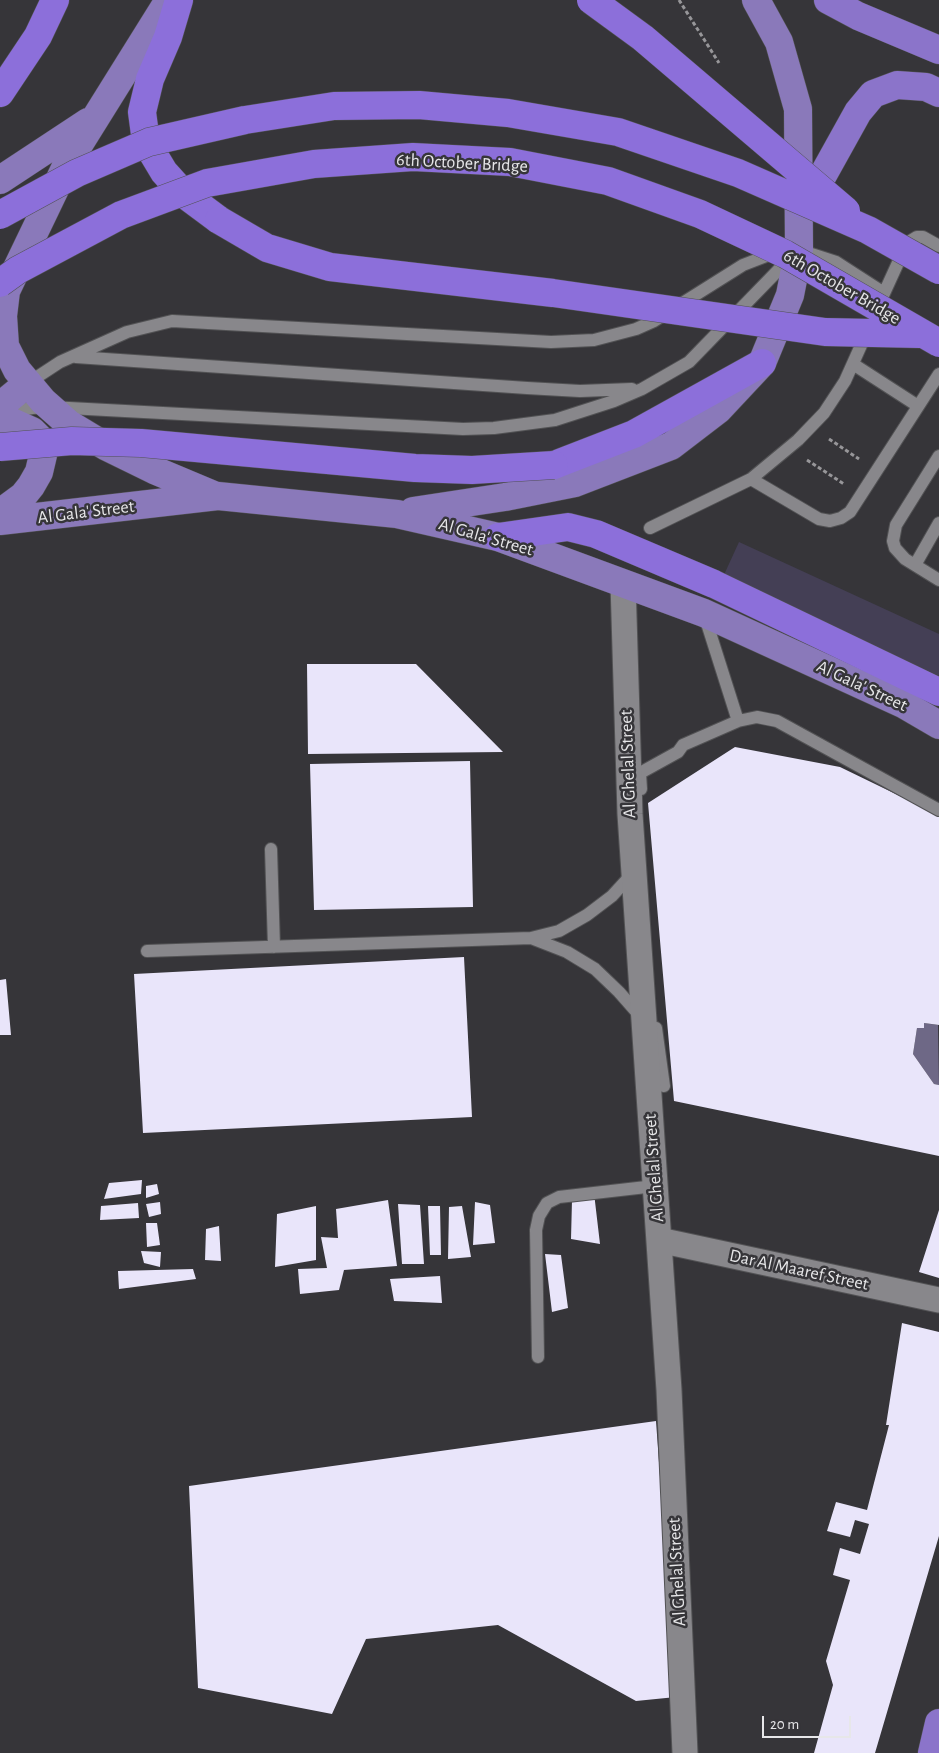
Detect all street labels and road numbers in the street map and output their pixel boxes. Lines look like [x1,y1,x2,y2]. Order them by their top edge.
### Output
street label: 6th October Bridge [396,149,528,177]
street label: 6th October Bridge [780,245,904,329]
street label: Al Gala' Street [36,495,136,529]
street label: Al Gala' Street [436,513,536,561]
street label: Al Gala' Street [813,656,911,716]
street label: Al Ghelal Street [615,709,641,819]
street label: Al Ghelal Street [639,1113,669,1223]
street label: Dar Al Maaref Street [727,1245,871,1295]
street label: Al Ghelal Street [663,1517,691,1627]

